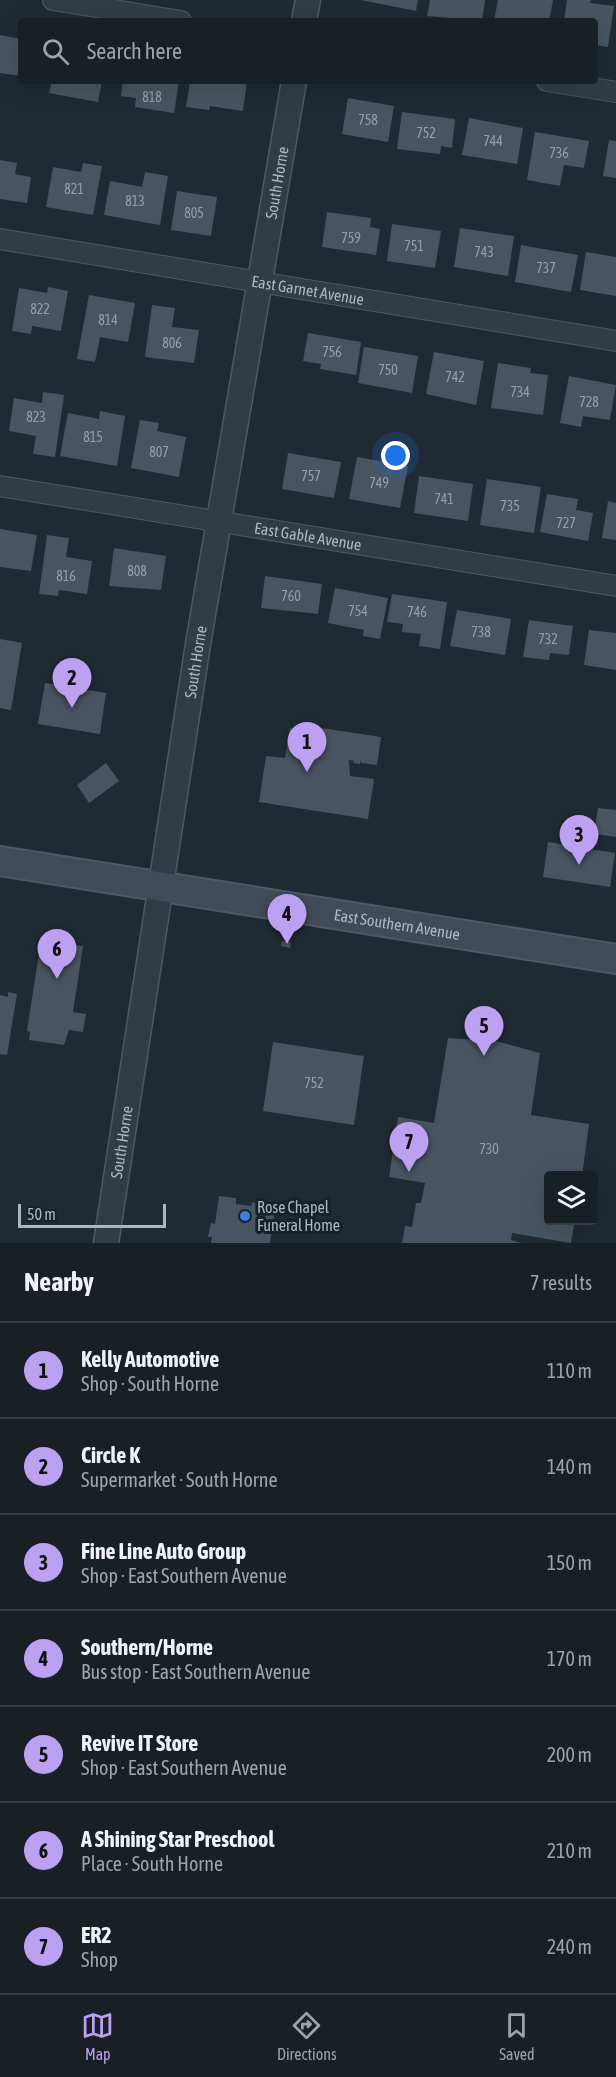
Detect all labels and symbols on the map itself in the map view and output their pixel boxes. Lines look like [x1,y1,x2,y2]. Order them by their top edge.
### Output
house number: 818 [142,89,162,105]
house number: 758 [358,112,378,128]
house number: 752 [416,125,436,141]
house number: 744 [483,133,503,149]
street label: South Horne [262,145,292,220]
house number: 736 [549,145,569,161]
house number: 821 [64,181,84,197]
house number: 813 [125,193,145,209]
house number: 805 [184,205,204,221]
house number: 759 [341,230,361,246]
house number: 751 [404,238,424,254]
house number: 743 [474,244,494,260]
house number: 737 [536,260,556,276]
street label: East Garnet Avenue [250,272,365,308]
house number: 822 [30,301,50,317]
house number: 814 [98,312,118,328]
house number: 806 [162,335,182,351]
house number: 756 [322,344,342,360]
house number: 750 [378,362,398,378]
house number: 742 [445,369,465,385]
house number: 734 [510,384,530,400]
house number: 728 [579,394,599,410]
house number: 823 [26,409,46,425]
house number: 815 [83,429,103,445]
your location [381,441,410,470]
house number: 807 [149,444,169,460]
house number: 757 [301,468,321,484]
house number: 749 [369,475,389,491]
house number: 741 [434,491,454,507]
house number: 735 [500,498,520,514]
house number: 727 [556,515,576,531]
street label: East Gable Avenue [253,518,363,554]
house number: 808 [127,563,147,579]
house number: 816 [56,568,76,584]
house number: 760 [281,588,301,604]
house number: 754 [348,603,368,619]
house number: 746 [407,604,427,620]
street label: South Horne [181,624,210,699]
house number: 738 [471,624,491,640]
house number: 732 [538,631,558,647]
pin: 2 [52,658,92,708]
pin: 1 [288,722,326,772]
pin: 3 [560,816,598,865]
pin: 4 [268,894,306,944]
street label: East Southern Avenue [333,905,461,943]
pin: 6 [38,930,76,979]
pin: 5 [464,1006,504,1056]
house number: 752 [304,1075,324,1091]
street label: South Horne [107,1105,136,1180]
pin: 7 [390,1122,428,1172]
house number: 730 [479,1141,499,1157]
place label: Rose Chapel Funeral Home [257,1198,340,1234]
scale bar [18,1201,166,1228]
marker: Rose Chapel Funeral Home [238,1209,252,1223]

